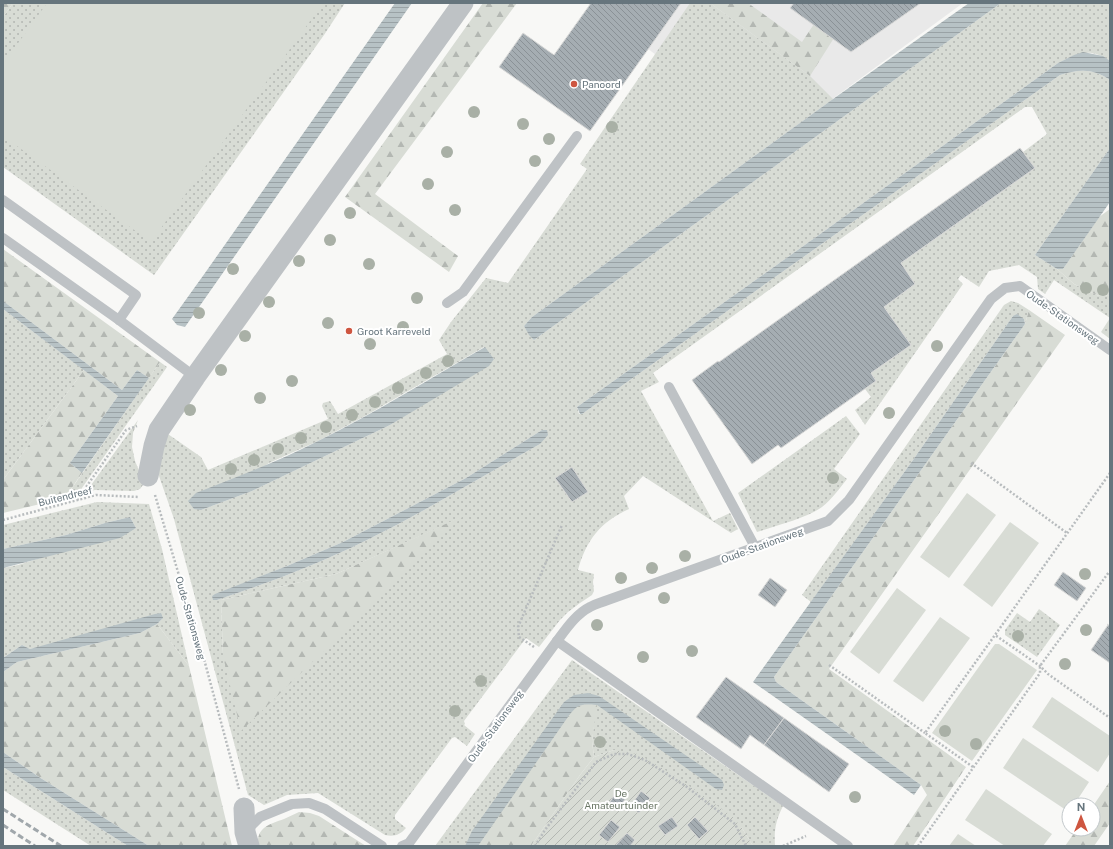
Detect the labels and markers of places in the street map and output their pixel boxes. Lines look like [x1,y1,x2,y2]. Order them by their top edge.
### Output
place label: Panoord [582,78,621,90]
marker: Panoord [569,79,579,89]
place label: Groot Karreveld [357,325,431,337]
marker: Groot Karreveld [344,326,354,336]

